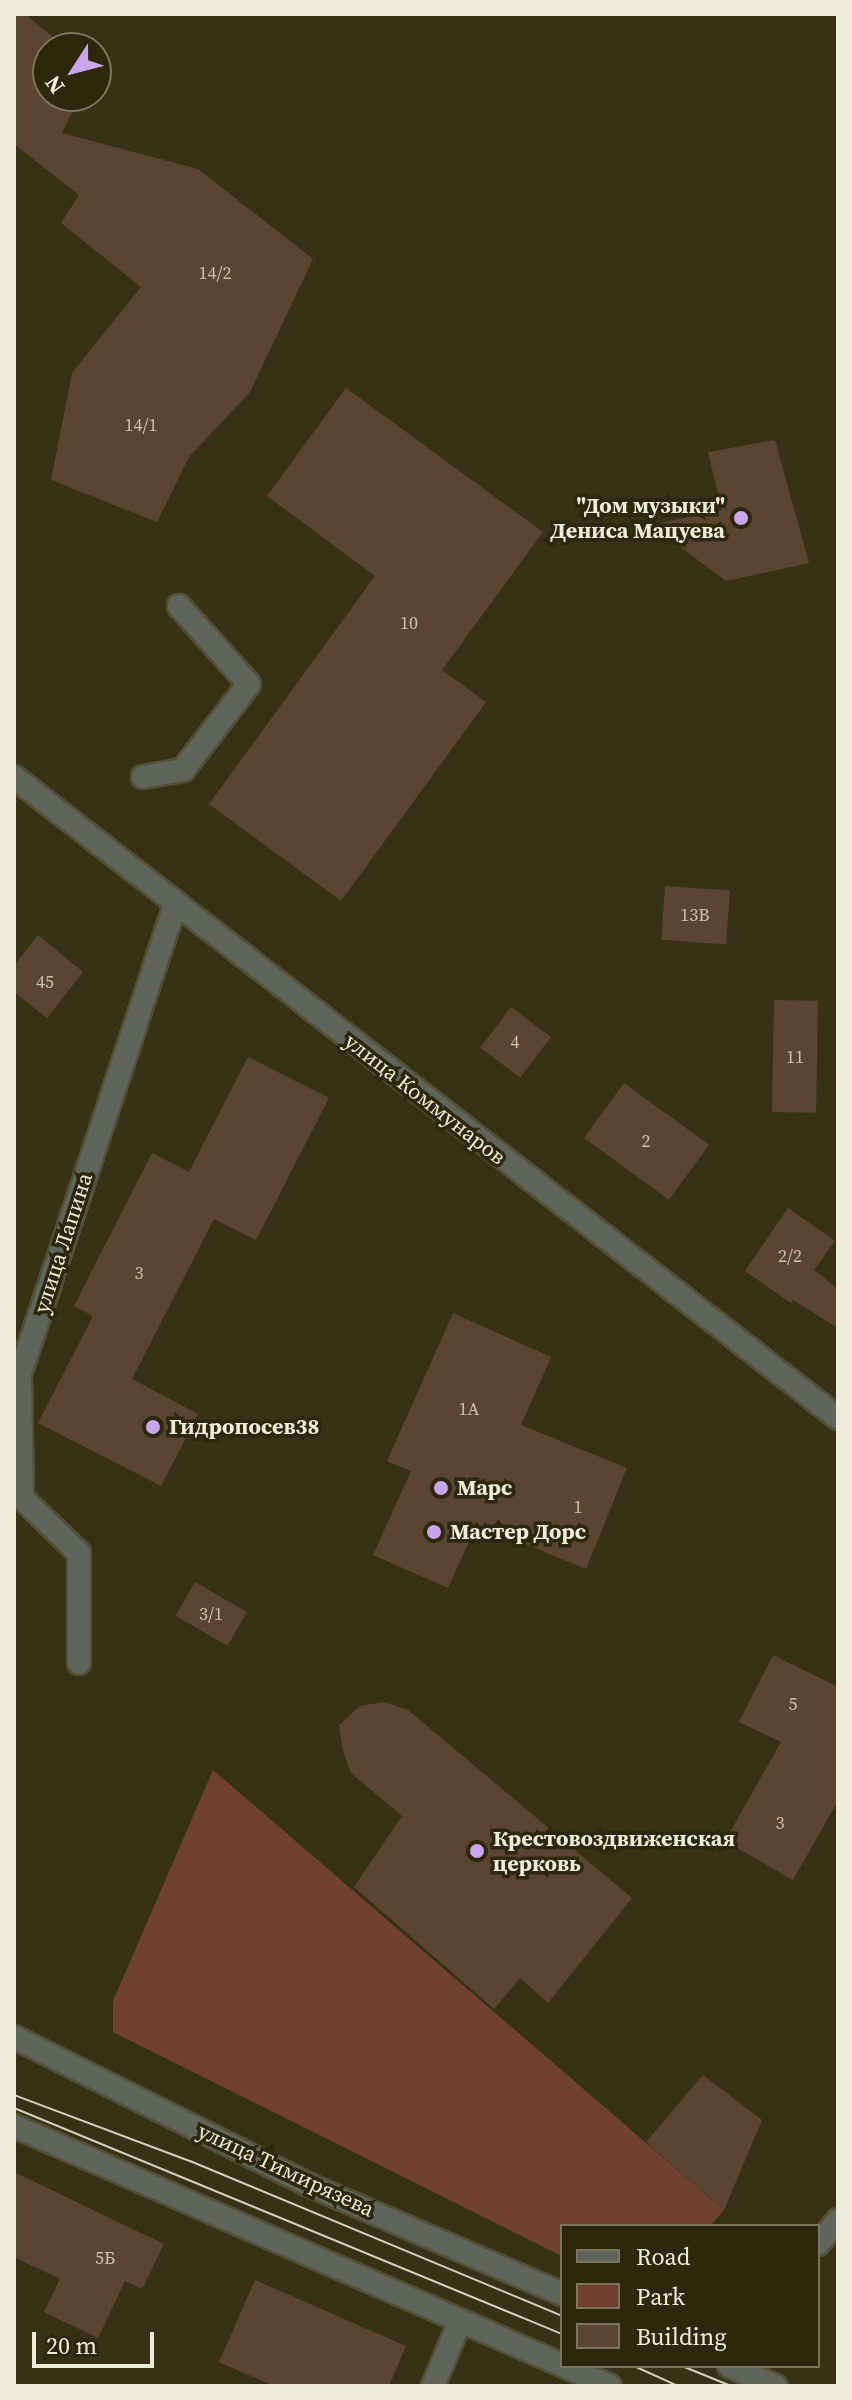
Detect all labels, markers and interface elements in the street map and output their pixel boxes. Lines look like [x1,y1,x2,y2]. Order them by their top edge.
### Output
north arrow [32,32,112,112]
text: N [37,70,71,100]
house number: 14/2 [199,262,231,284]
house number: 14/1 [125,414,157,436]
place label: "Дом музыки" Дениса Мацуева [550,492,725,544]
marker: "Дом музыки" Дениса Мацуева [732,509,750,527]
house number: 10 [400,612,418,634]
house number: 13В [680,904,710,926]
house number: 45 [36,971,54,993]
street label: улица Коммунаров [339,1028,511,1170]
house number: 4 [511,1031,519,1053]
house number: 11 [786,1046,804,1068]
house number: 2 [642,1130,650,1152]
street label: улица Лапина [28,1169,98,1317]
house number: 2/2 [778,1245,802,1267]
house number: 3 [135,1262,143,1284]
house number: 1А [459,1398,479,1420]
place label: Гидропосев38 [169,1414,319,1440]
marker: Гидропосев38 [144,1418,162,1436]
place label: Марс [457,1475,512,1501]
marker: Марс [432,1479,450,1497]
house number: 1 [574,1496,582,1518]
place label: Мастер Дорс [450,1519,586,1545]
marker: Мастер Дорс [425,1523,443,1541]
house number: 3/1 [199,1603,223,1625]
house number: 5 [789,1693,797,1715]
house number: 3 [776,1812,784,1834]
place label: Крестовоздвиженская церковь [493,1825,735,1876]
marker: Крестовоздвиженская церковь [468,1842,486,1860]
street label: улица Тимирязева [193,2117,379,2223]
legend [560,2224,820,2368]
text: Road [636,2240,690,2273]
house number: 5Б [95,2247,115,2269]
text: Park [636,2280,685,2313]
scale bar [36,2316,158,2366]
text: Building [636,2320,727,2353]
text: 20 m [46,2329,97,2362]

